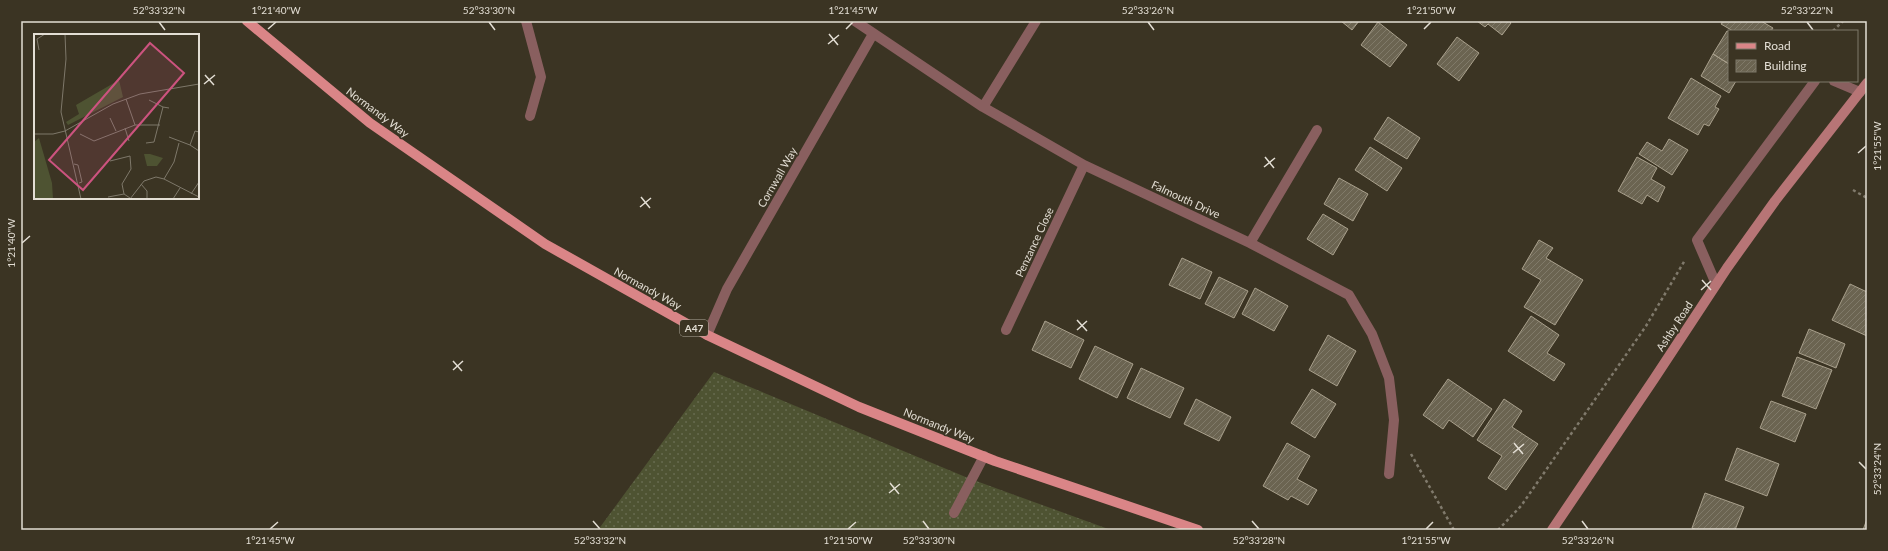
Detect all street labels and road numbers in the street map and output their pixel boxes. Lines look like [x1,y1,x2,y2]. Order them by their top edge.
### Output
street label: Normandy Way [344,84,412,140]
street label: Cornwall Way [755,144,800,209]
street label: Falmouth Drive [1150,177,1222,221]
street label: Penzance Close [1012,205,1056,279]
street label: Normandy Way [612,264,684,312]
street label: Ashby Road [1653,299,1695,353]
road number: A47 [680,320,708,336]
street label: Normandy Way [902,405,977,445]

